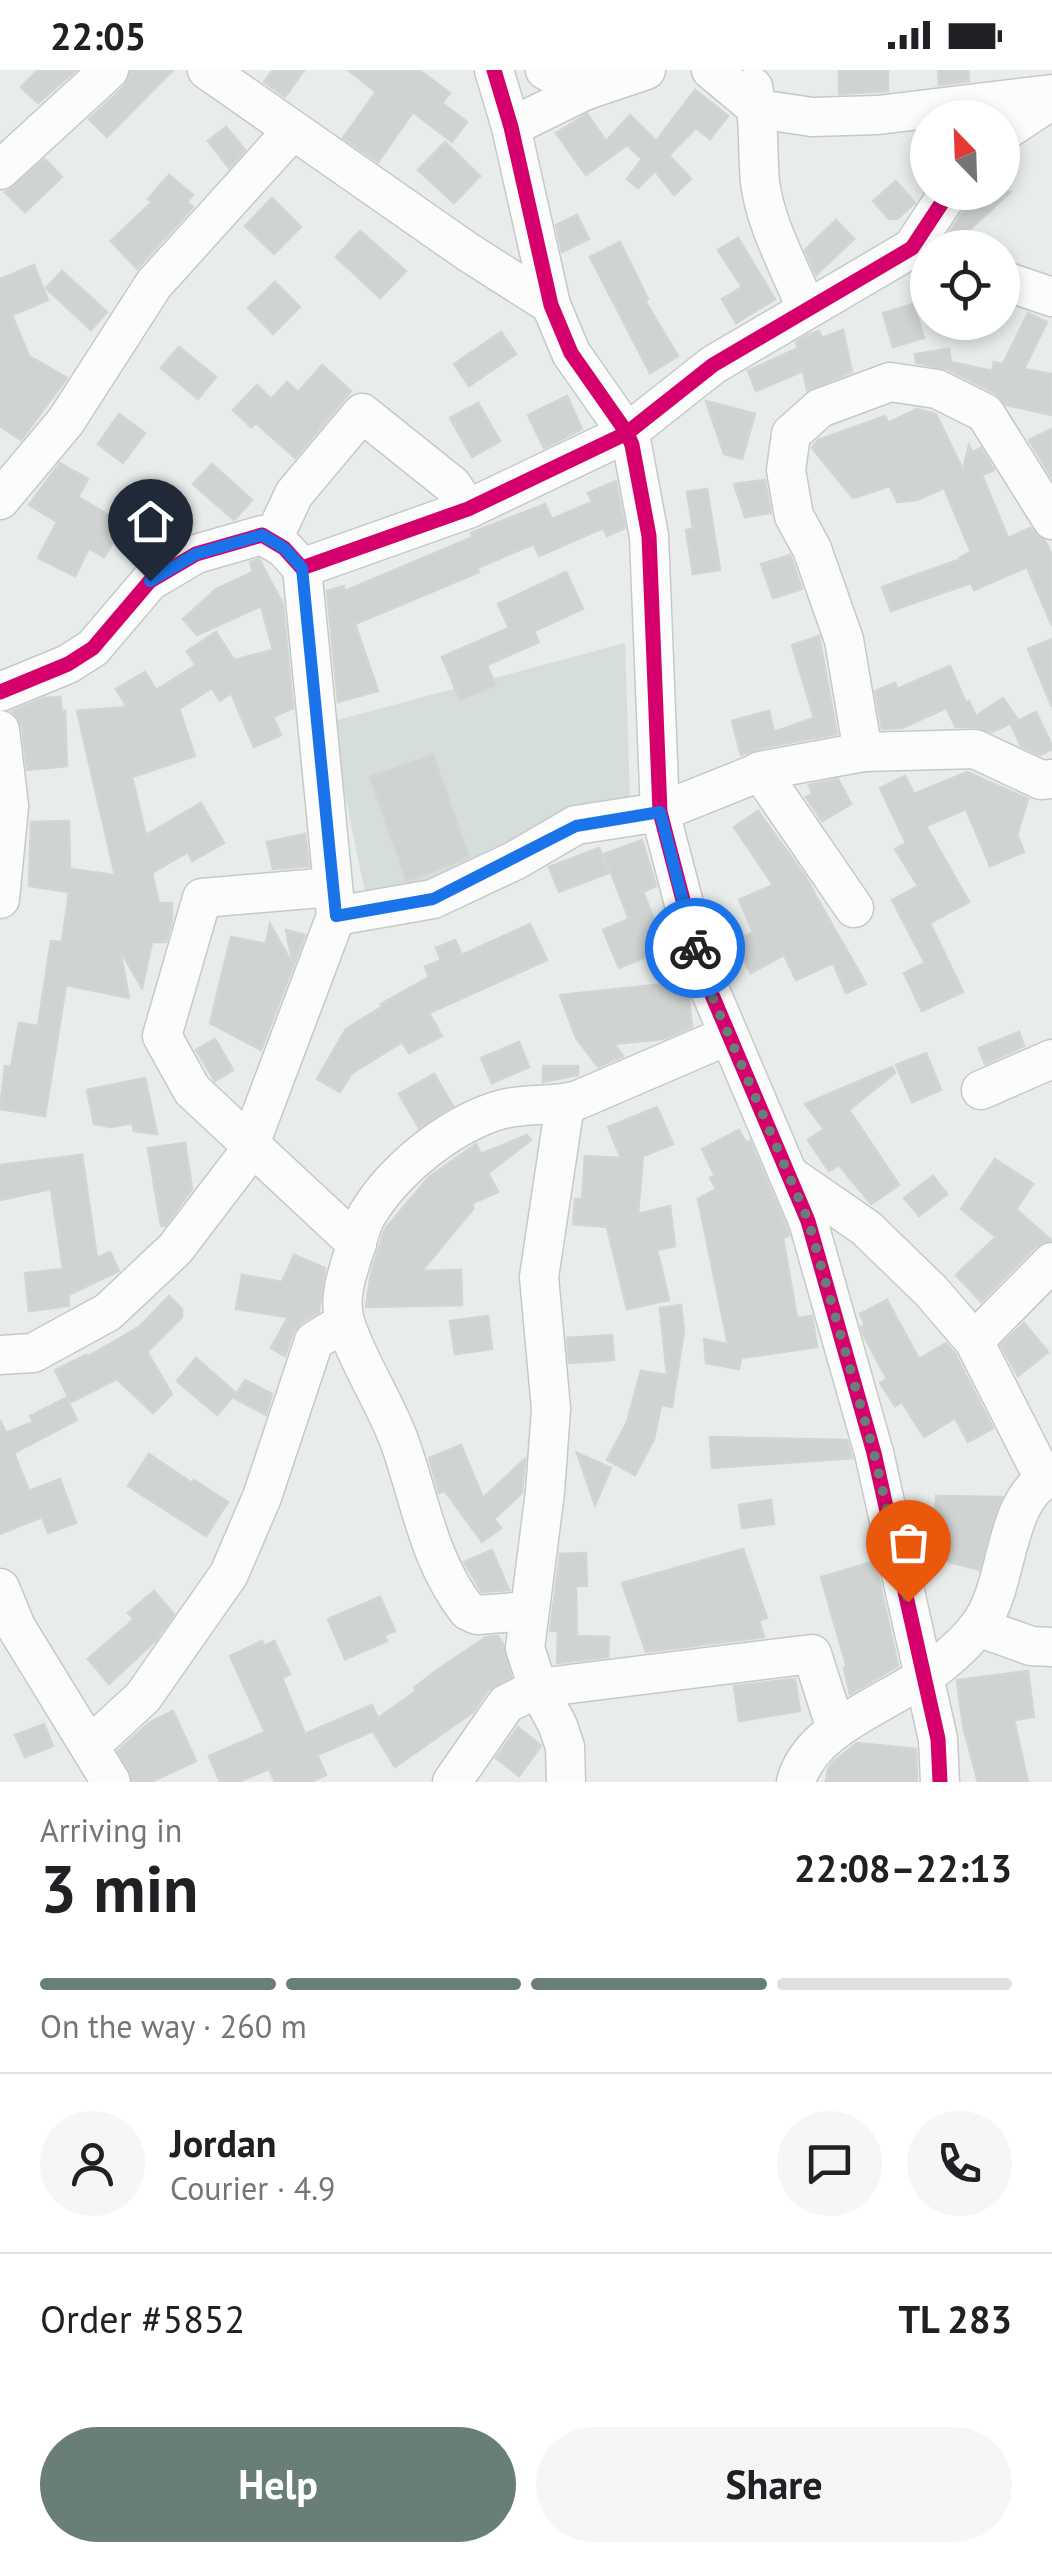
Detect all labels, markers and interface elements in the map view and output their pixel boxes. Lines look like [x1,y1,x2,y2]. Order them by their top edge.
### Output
text: 22:05 [50,11,146,60]
north arrow [910,100,1020,210]
map controls [910,100,1020,340]
button: locate [910,230,1020,340]
pin [108,479,193,582]
icon: home [123,494,178,549]
courier [645,898,745,998]
icon: bike [668,921,723,976]
pin [866,1500,951,1603]
icon: bag [881,1515,936,1570]
text: Arriving in [40,1809,182,1851]
text: 22:08–22:13 [794,1843,1012,1892]
text: 3 min [40,1846,199,1930]
text: On the way · 260 m [40,2005,307,2047]
button: person [40,2111,145,2216]
button: chat [777,2111,882,2216]
button: phone [907,2111,1012,2216]
text: Jordan [170,2118,276,2167]
text: Courier · 4.9 [170,2167,336,2209]
text: Order #5852 [40,2294,245,2343]
text: TL 283 [899,2294,1012,2343]
button: Help [40,2427,516,2542]
button: Share [536,2427,1012,2542]

